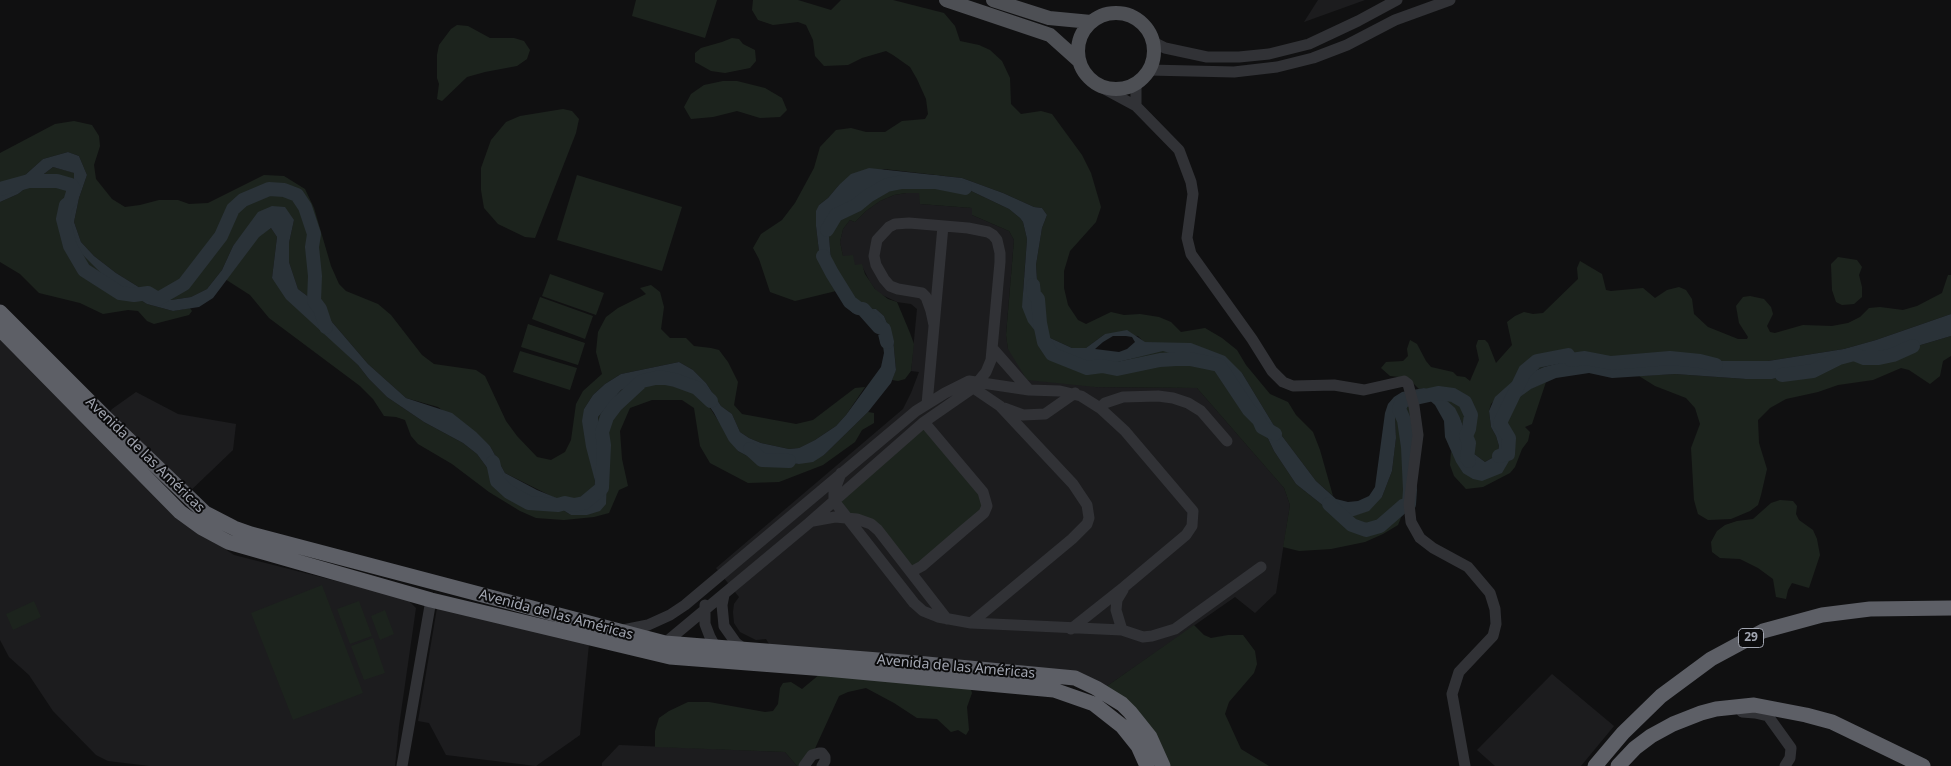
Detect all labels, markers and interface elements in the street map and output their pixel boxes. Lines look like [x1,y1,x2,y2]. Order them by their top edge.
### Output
street label: Avenida de las Américas [82,394,208,516]
street label: Avenida de las Américas [477,586,635,644]
road number: 29 [1738,628,1764,648]
street label: Avenida de las Américas [876,652,1036,682]

